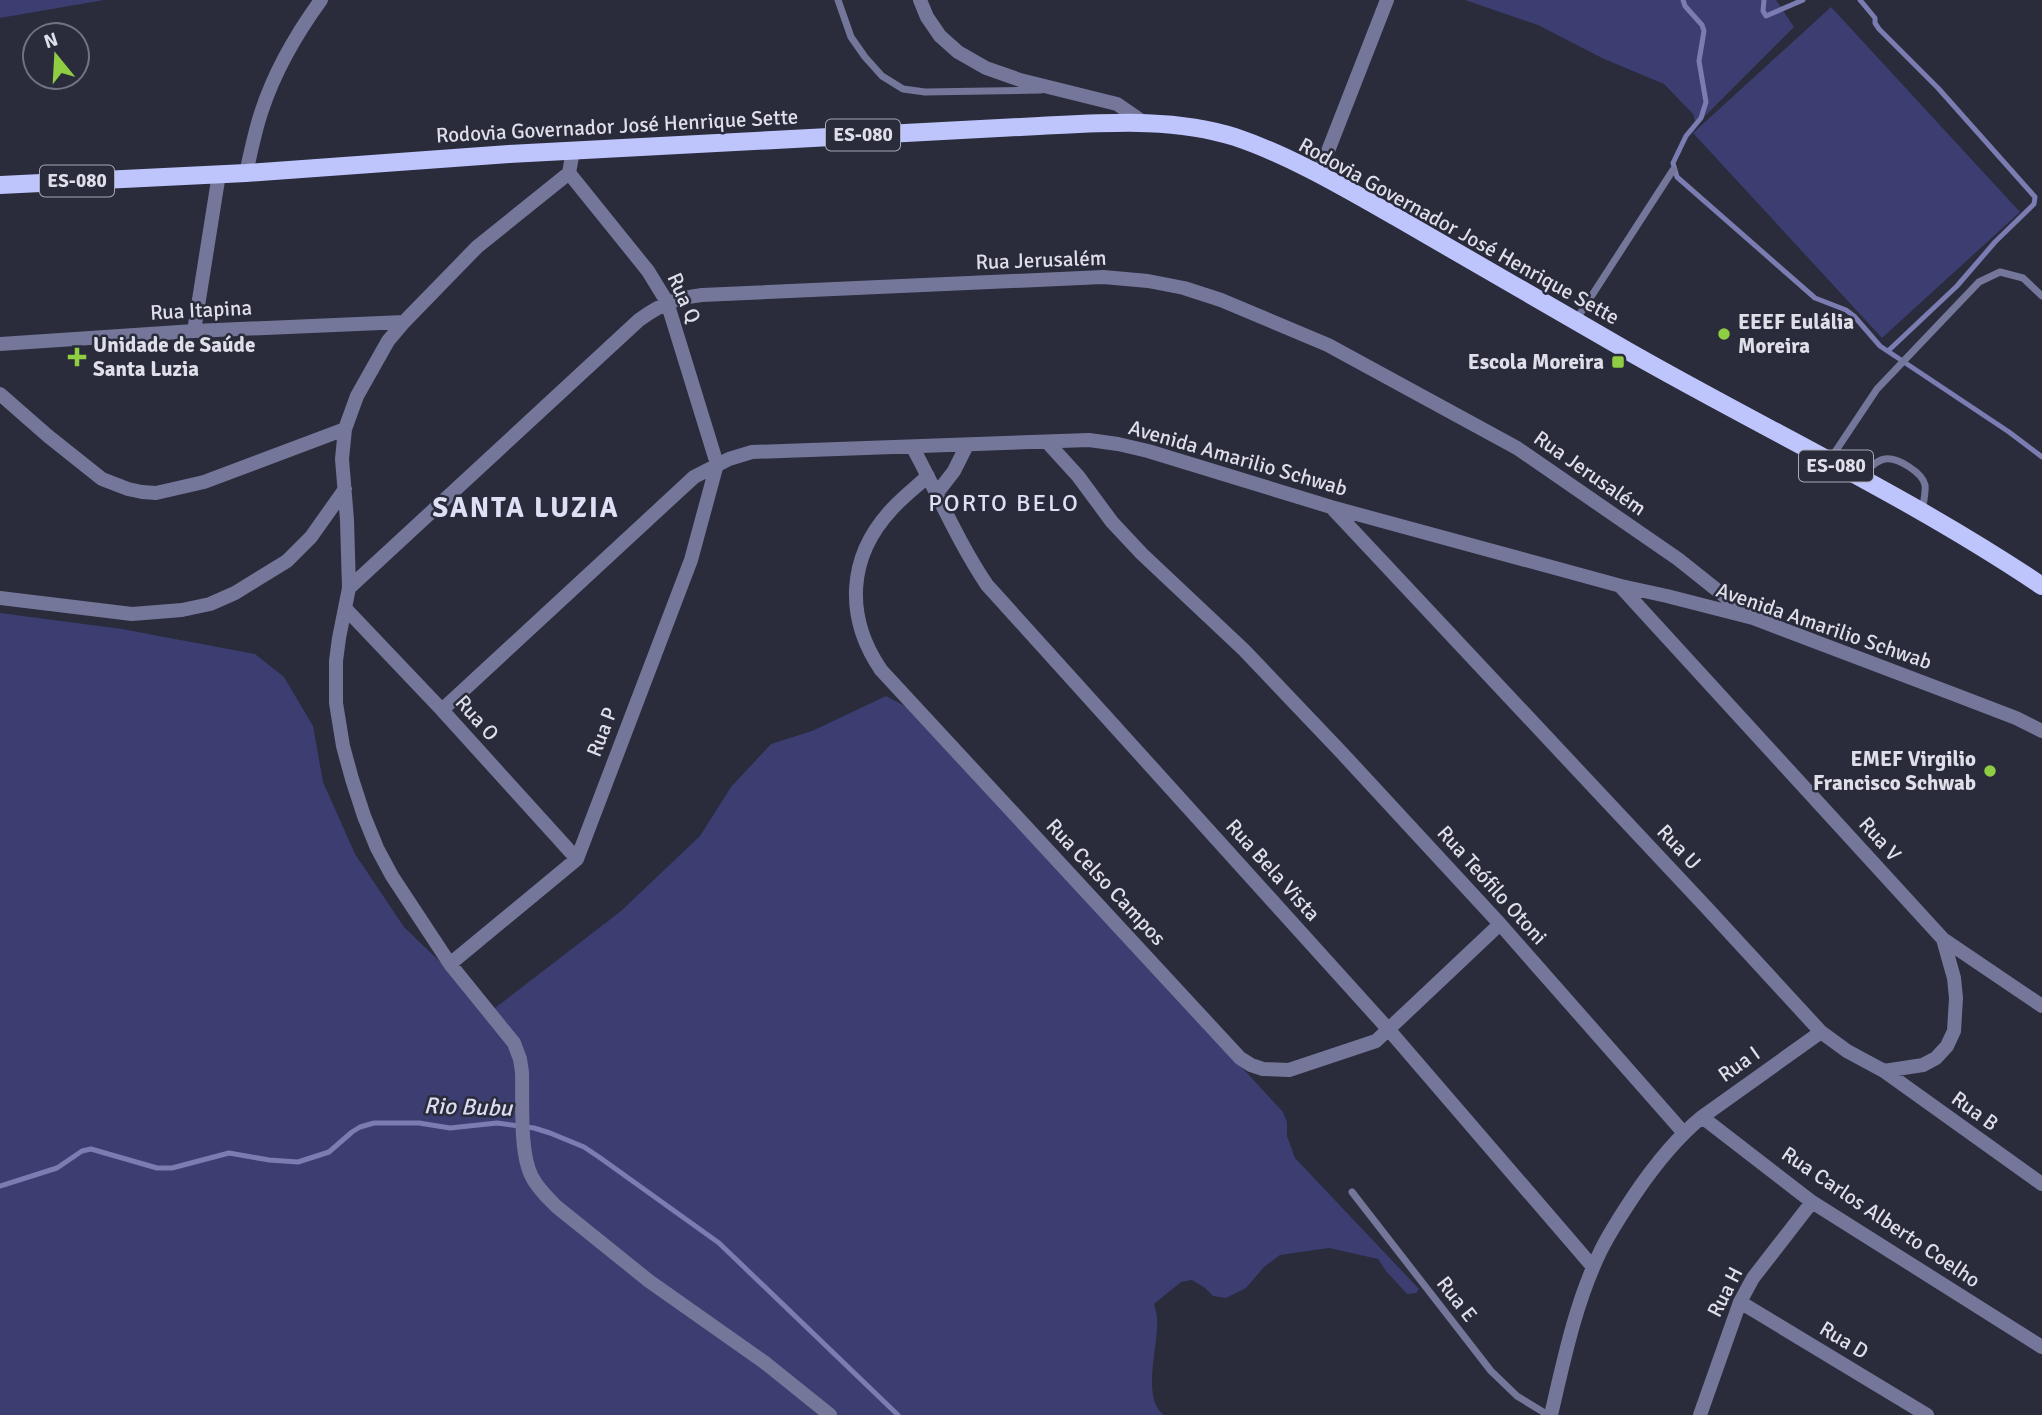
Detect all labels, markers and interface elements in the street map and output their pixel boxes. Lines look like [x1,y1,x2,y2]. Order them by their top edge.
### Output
north arrow [21,21,91,91]
text: N [41,27,61,54]
street label: Rodovia Governador José Henrique Sette [435,104,799,148]
road number: ES-080 [826,119,900,150]
street label: Rodovia Governador José Henrique Sette [1294,132,1624,330]
road number: ES-080 [40,166,114,196]
street label: Rua Jerusalém [975,245,1107,275]
street label: Rua Q [661,269,707,327]
street label: Rua Itapina [149,294,253,326]
place label: EEEF Eulália Moreira [1738,309,1854,359]
marker: EEEF Eulália Moreira [1716,326,1732,342]
place label: Unidade de Saúde Santa Luzia [93,332,255,382]
marker: Unidade de Saúde Santa Luzia [67,347,87,367]
place label: Escola Moreira [1468,349,1604,375]
marker: Escola Moreira [1610,354,1626,370]
street label: Avenida Amarilio Schwab [1126,414,1350,502]
street label: Rua Jerusalém [1529,425,1651,521]
road number: ES-080 [1799,450,1873,481]
district label: PORTO BELO [928,488,1080,518]
district label: SANTA LUZIA [432,491,620,525]
street label: Avenida Amarilio Schwab [1713,577,1935,675]
street label: Rua O [450,690,504,746]
street label: Rua P [581,704,623,760]
place label: EMEF Virgilio Francisco Schwab [1813,746,1976,796]
marker: EMEF Virgilio Francisco Schwab [1982,763,1998,779]
street label: Rua V [1853,811,1907,867]
street label: Rua Celso Campos [1041,813,1171,951]
street label: Rua Bela Vista [1220,814,1326,926]
street label: Rua U [1651,819,1707,875]
street label: Rua Teófilo Otoni [1432,820,1552,950]
street label: Rua I [1713,1040,1765,1088]
street label: Rua B [1946,1085,2004,1137]
water label: Rio Bubu [423,1091,514,1123]
street label: Rua Carlos Alberto Coelho [1777,1141,1985,1293]
street label: Rua H [1701,1262,1749,1322]
street label: Rua E [1431,1271,1483,1327]
street label: Rua D [1815,1315,1873,1365]

